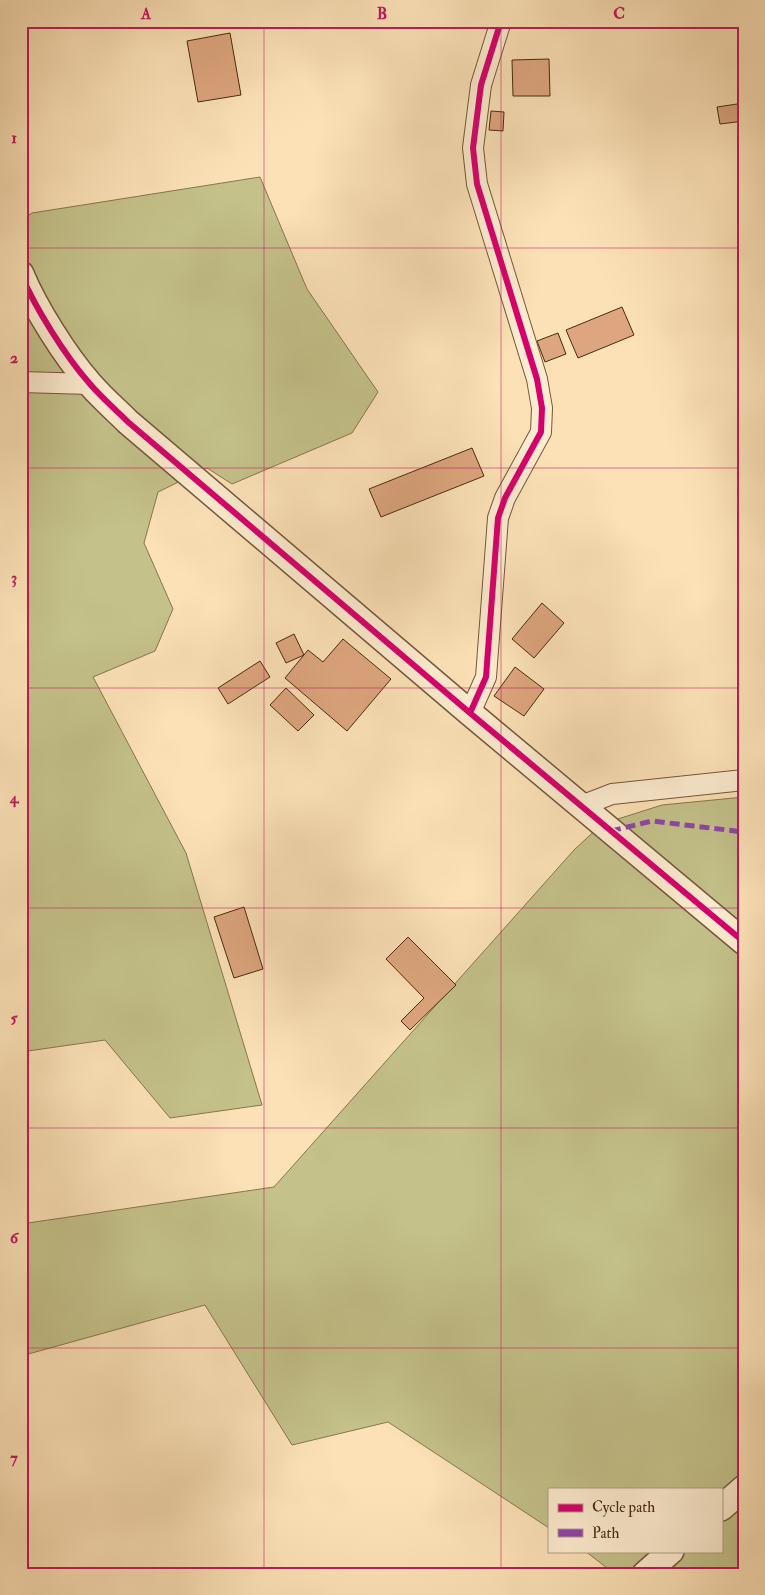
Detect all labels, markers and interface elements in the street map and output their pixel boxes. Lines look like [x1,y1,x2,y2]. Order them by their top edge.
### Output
text: A [140,4,152,24]
text: B [377,4,387,24]
text: C [613,4,625,24]
text: 1 [11,128,17,148]
text: 2 [10,348,18,368]
text: 3 [11,568,17,588]
text: 4 [9,788,20,808]
text: 5 [10,1008,18,1028]
text: 6 [10,1228,20,1248]
text: 7 [10,1448,18,1468]
legend [548,1488,722,1552]
text: Cycle path [592,1498,655,1518]
text: Path [592,1524,619,1543]

